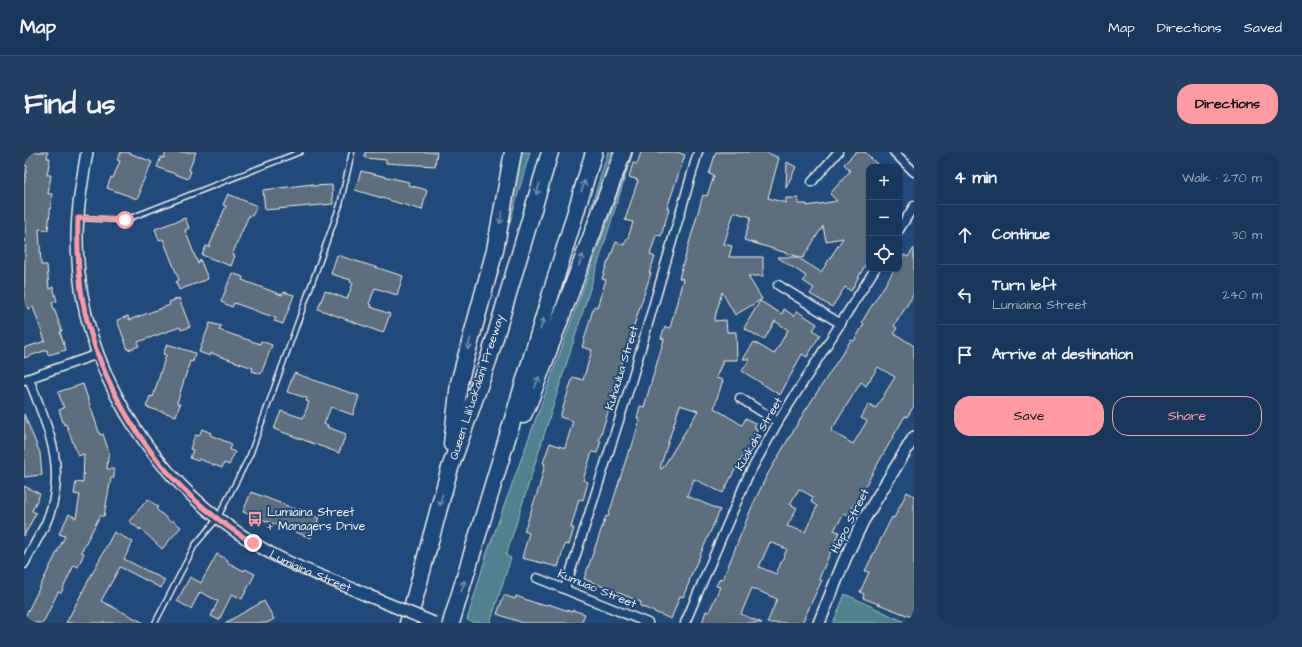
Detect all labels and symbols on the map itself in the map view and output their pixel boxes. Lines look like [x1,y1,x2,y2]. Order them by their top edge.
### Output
one-way arrow [580,180,587,193]
one-way arrow [534,183,542,195]
route start [116,211,134,229]
one-way arrow [497,211,505,224]
one-way arrow [578,255,586,267]
street label: Queen Liliʻuokalani Freeway [445,312,510,462]
one-way arrow [539,318,546,331]
street label: Kuhaulua Street [601,324,643,412]
one-way arrow [465,337,473,350]
one-way arrow [533,377,541,389]
street label: Kuakahi Street [731,394,787,474]
street label: Hiapo Street [826,486,874,556]
one-way arrow [437,493,444,506]
place label: Lumiaina Street + Managers Drive [267,504,366,536]
bus stop icon: Lumiaina Street + Managers Drive [246,510,264,528]
route end [244,534,262,552]
street label: Lumiaina Street [267,546,354,596]
street label: Kumuao Street [555,565,639,613]
one-way arrow [460,579,467,592]

